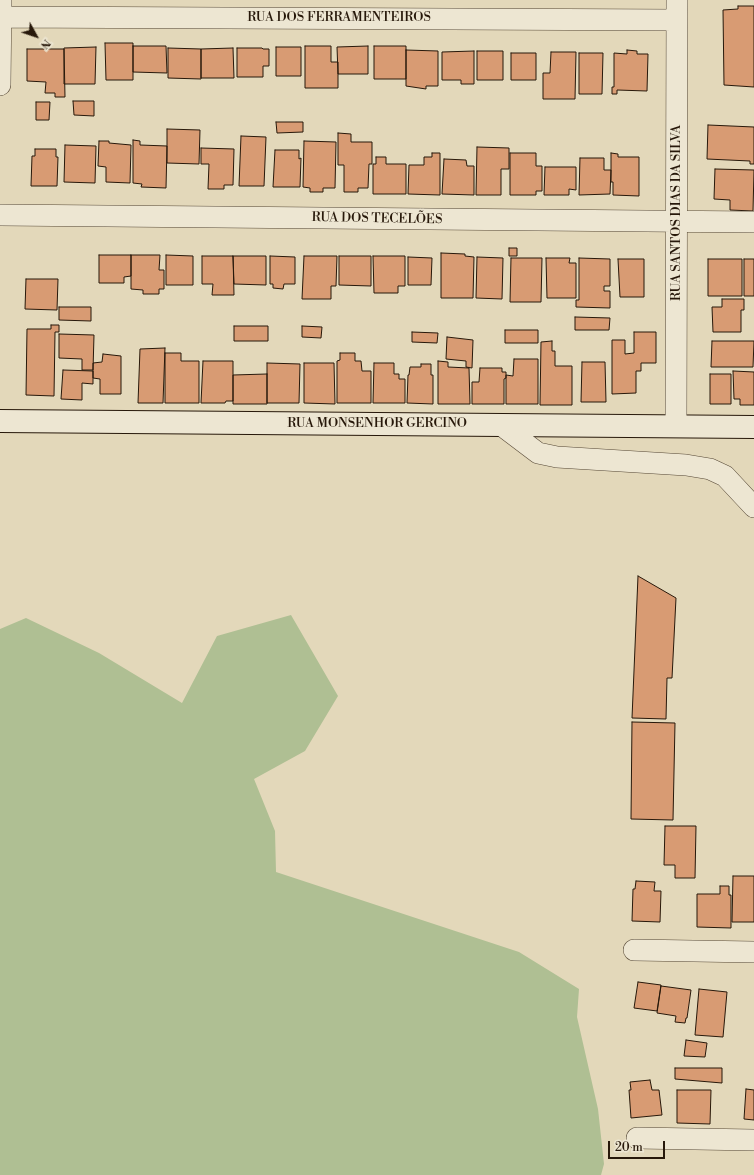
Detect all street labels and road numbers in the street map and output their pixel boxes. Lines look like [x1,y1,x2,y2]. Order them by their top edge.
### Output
street label: RUA DOS FERRAMENTEIROS [247,10,431,26]
street label: RUA SANTOS DIAS DA SILVA [669,125,685,301]
street label: RUA DOS TECELÕES [311,210,443,228]
street label: RUA MONSENHOR GERCINO [287,416,467,432]

